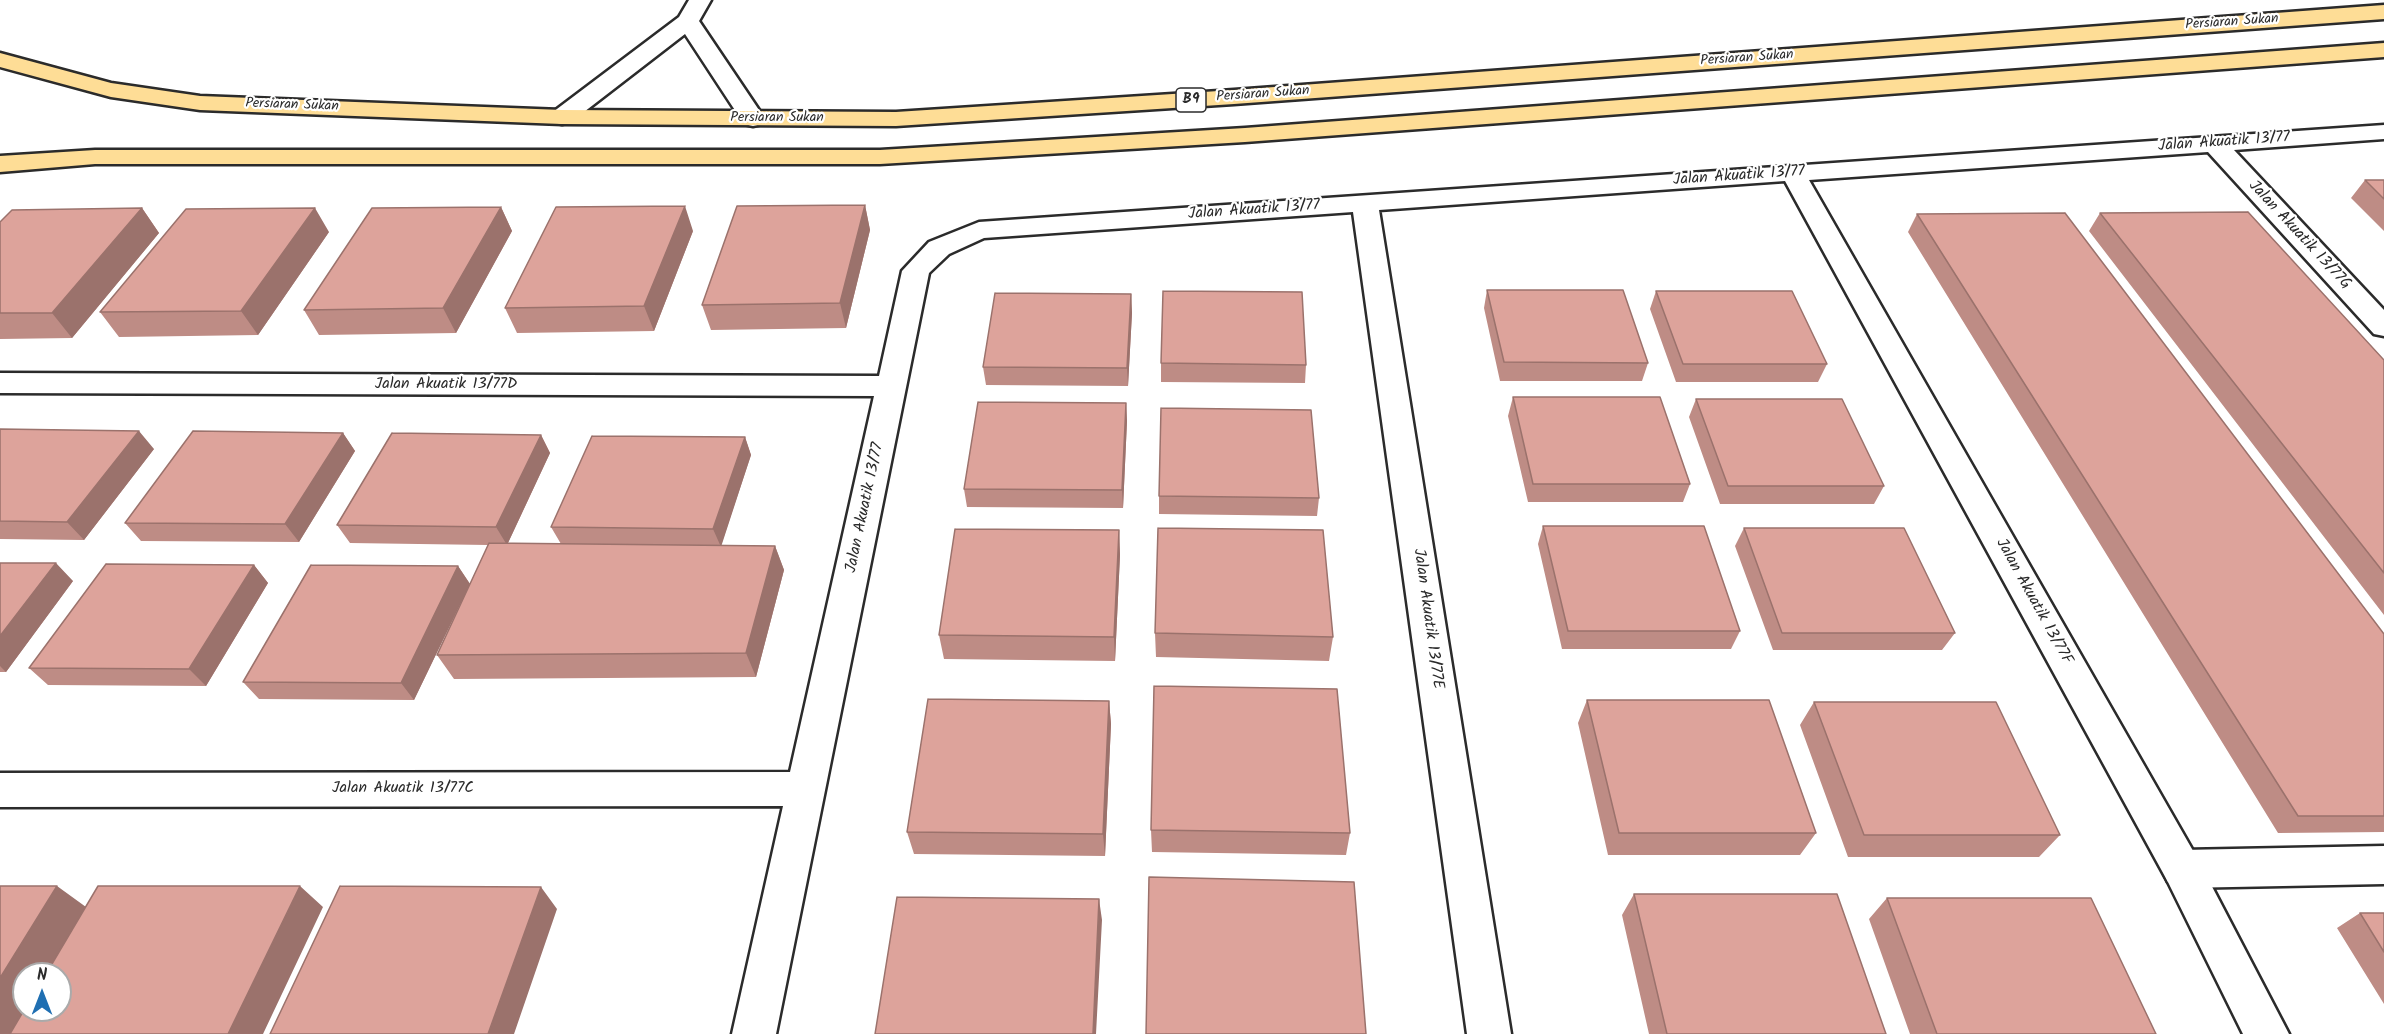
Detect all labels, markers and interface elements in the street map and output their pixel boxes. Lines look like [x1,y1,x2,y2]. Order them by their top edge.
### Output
street label: Persiaran Sukan [2185,11,2279,35]
street label: Persiaran Sukan [1700,47,1794,71]
street label: Persiaran Sukan [1216,83,1310,107]
road number: B9 [1176,88,1206,112]
street label: Persiaran Sukan [245,96,339,116]
street label: Persiaran Sukan [730,111,824,127]
street label: Jalan Akuatik 13/77 [2157,129,2291,157]
street label: Jalan Akuatik 13/77 [1672,163,1806,191]
street label: Jalan Akuatik 13/77G [2244,178,2354,294]
street label: Jalan Akuatik 13/77 [1187,197,1321,225]
street label: Jalan Akuatik 13/77D [375,375,517,395]
street label: Jalan Akuatik 13/77 [843,441,889,575]
street label: Jalan Akuatik 13/77F [1991,536,2075,668]
street label: Jalan Akuatik 13/77E [1408,548,1446,690]
street label: Jalan Akuatik 13/77C [332,779,474,799]
north arrow [12,962,72,1022]
text: N [37,963,47,988]

